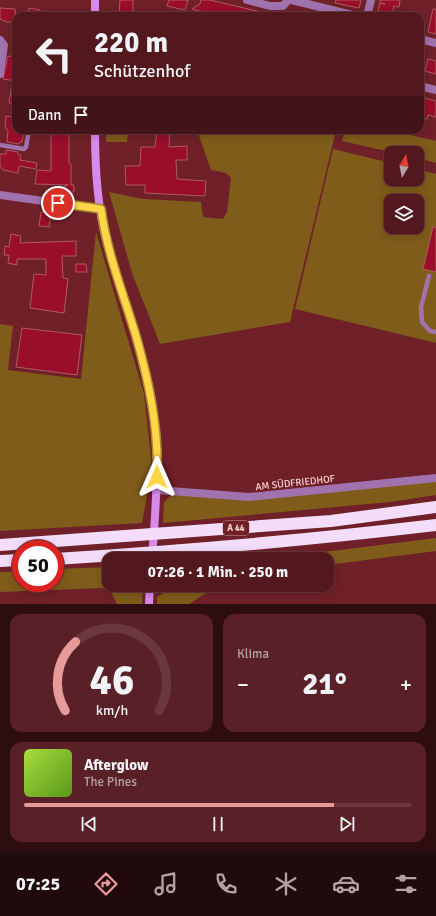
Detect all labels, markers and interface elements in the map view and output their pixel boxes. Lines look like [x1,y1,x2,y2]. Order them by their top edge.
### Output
text: 220 m [94,26,168,60]
icon: left [28,28,80,80]
text: Schützenhof [94,60,190,82]
icon: arrive [70,104,92,126]
text: Dann [28,106,62,124]
north arrow [384,146,424,186]
map controls [384,146,424,234]
pin [41,186,75,220]
icon: arrive [47,192,69,214]
button: layers [384,194,424,234]
position arrow [136,456,178,498]
street label: AM SÜDFRIEDHOF [255,473,335,493]
road number: A 44 [223,521,249,535]
speed limit sign: 50 [12,540,64,592]
text: 07:26 · 1 Min. · 250 m [148,563,288,581]
text: Klima [237,646,269,662]
text: 46 [89,655,134,706]
text: 21° [302,666,347,703]
text: − [237,671,249,698]
text: + [400,671,412,698]
text: km/h [95,702,128,719]
text: Afterglow [84,756,148,774]
text: The Pines [84,774,137,790]
icon: previous [78,813,100,835]
icon: pause [207,813,229,835]
icon: next [336,813,358,835]
icon: directions [92,870,120,898]
icon: music [152,870,180,898]
icon: phone [212,870,240,898]
icon: climate [272,870,300,898]
icon: car [332,870,360,898]
icon: filters [392,870,420,898]
text: 07:25 [16,873,60,895]

